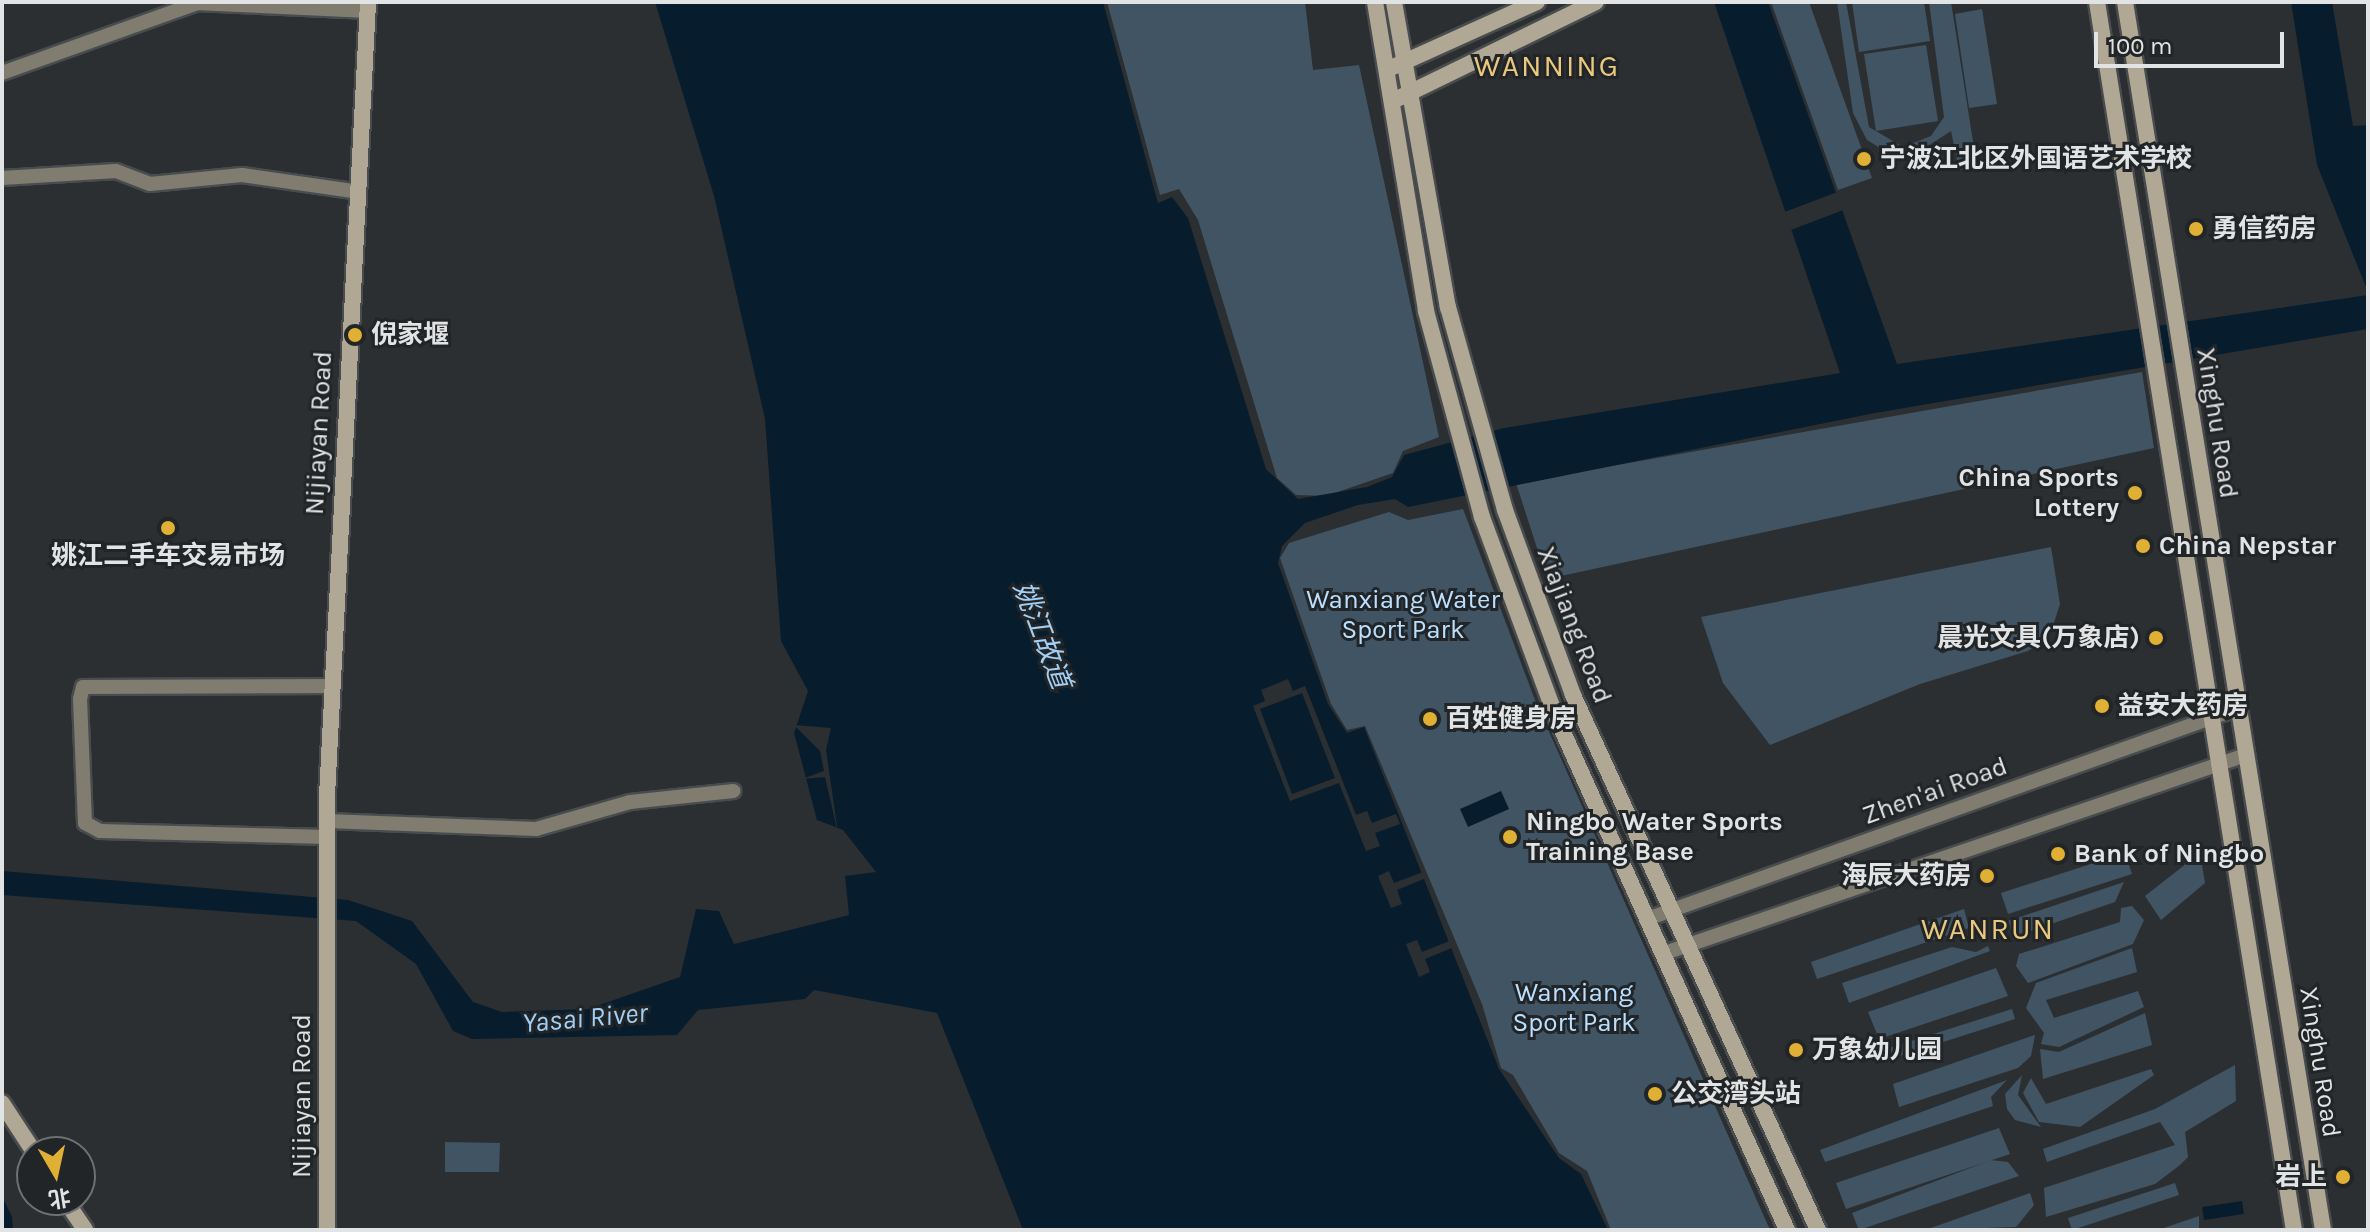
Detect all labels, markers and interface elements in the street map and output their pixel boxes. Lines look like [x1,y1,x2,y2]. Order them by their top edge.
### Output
scale bar [2098,16,2288,66]
text: 100 m [2108,32,2173,60]
district label: WANNING [1474,48,1620,84]
place label: 宁波江北区外国语艺术学校 [1880,143,2192,175]
marker: 宁波江北区外国语艺术学校 [1855,150,1873,168]
place label: 勇信药房 [2212,213,2316,245]
marker: 勇信药房 [2187,220,2205,238]
place label: 倪家堰 [371,319,449,351]
marker: 倪家堰 [346,326,364,344]
street label: Xinghu Road [2190,345,2244,501]
street label: Nijiayan Road [299,350,339,516]
place label: China Sports Lottery [1958,462,2119,524]
marker: China Sports Lottery [2126,484,2144,502]
marker: 姚江二手车交易市场 [159,519,177,537]
place label: China Nepstar [2159,530,2336,562]
marker: China Nepstar [2134,537,2152,555]
place label: 姚江二手车交易市场 [51,540,285,572]
street label: Xiajiang Road [1530,542,1618,708]
water label: 姚江故道 [1006,577,1078,693]
park label: Wanxiang Water Sport Park [1306,584,1500,646]
place label: 晨光文具(万象店) [1937,622,2140,654]
marker: 晨光文具(万象店) [2147,629,2165,647]
place label: 益安大药房 [2118,690,2248,722]
marker: 益安大药房 [2093,697,2111,715]
place label: 百姓健身房 [1446,703,1576,735]
marker: 百姓健身房 [1421,710,1439,728]
street label: Zhen'ai Road [1858,750,2012,832]
place label: Ningbo Water Sports Training Base [1526,806,1783,868]
marker: Ningbo Water Sports Training Base [1501,828,1519,846]
place label: Bank of Ningbo [2074,838,2264,870]
marker: Bank of Ningbo [2049,845,2067,863]
place label: 海辰大药房 [1841,860,1971,892]
marker: 海辰大药房 [1978,867,1996,885]
district label: WANRUN [1921,911,2055,947]
park label: Wanxiang Sport Park [1512,977,1636,1038]
street label: Xinghu Road [2293,984,2347,1140]
water label: Yasai River [521,996,649,1040]
street label: Nijiayan Road [286,1014,318,1178]
place label: 万象幼儿园 [1812,1034,1942,1066]
marker: 万象幼儿园 [1787,1041,1805,1059]
place label: 公交湾头站 [1671,1078,1801,1110]
marker: 公交湾头站 [1646,1085,1664,1103]
north arrow [16,1136,96,1216]
place label: 岩上 [2275,1161,2327,1193]
marker: 岩上 [2334,1168,2352,1186]
text: 北 [47,1183,72,1212]

